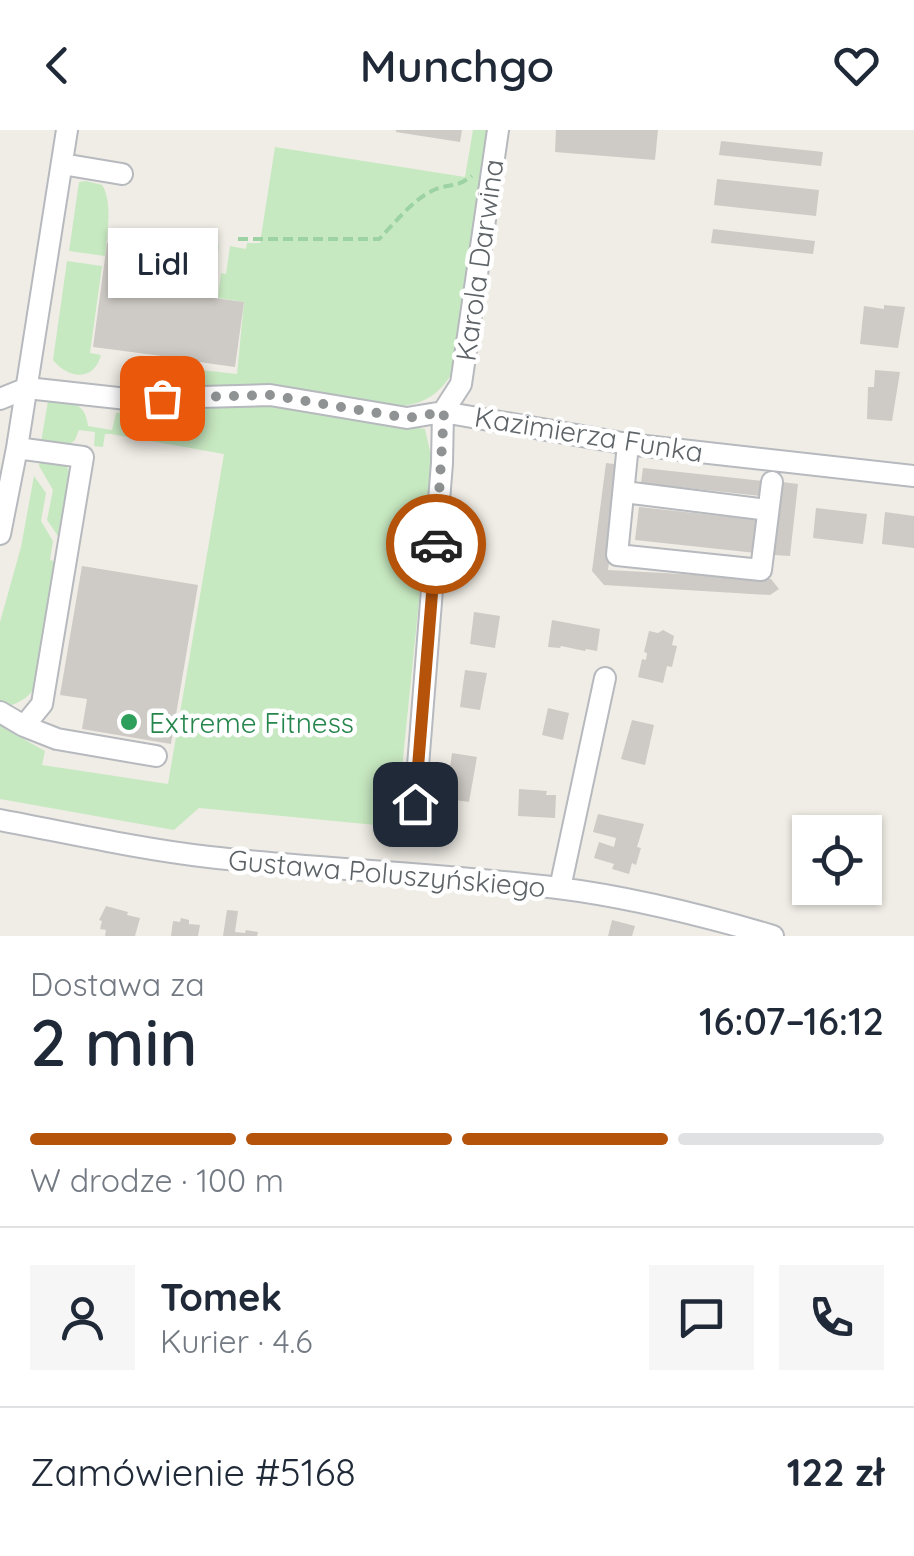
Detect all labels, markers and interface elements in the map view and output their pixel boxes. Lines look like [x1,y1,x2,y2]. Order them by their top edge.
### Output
text: Munchgo [360,37,554,93]
icon: back [30,38,85,93]
icon: heart [829,38,884,93]
street label: Karola Darwina [448,157,510,363]
callout: Lidl [107,228,217,298]
text: Lidl [136,243,190,283]
pin [120,356,205,441]
icon: bag [135,371,190,426]
street label: Kazimierza Funka [472,399,706,469]
courier [386,494,486,594]
icon: car [409,517,464,572]
place label: Extreme Fitness [149,705,354,740]
marker: Extreme Fitness [118,711,140,733]
pin [373,762,458,847]
icon: home [388,777,443,832]
map controls [792,815,882,905]
button: locate [792,815,882,905]
street label: Gustawa Poluszyńskiego [227,842,547,904]
text: Dostawa za [30,964,205,1004]
text: 16:07–16:12 [699,997,884,1045]
text: 2 min [30,1001,198,1082]
text: W drodze · 100 m [30,1160,284,1200]
button: person [30,1265,135,1370]
button: chat [649,1265,754,1370]
button: phone [779,1265,884,1370]
text: Tomek [160,1273,282,1321]
text: Kurier · 4.6 [160,1321,313,1361]
text: Zamówienie #5168 [30,1448,356,1496]
text: 122 zł [787,1448,884,1496]

